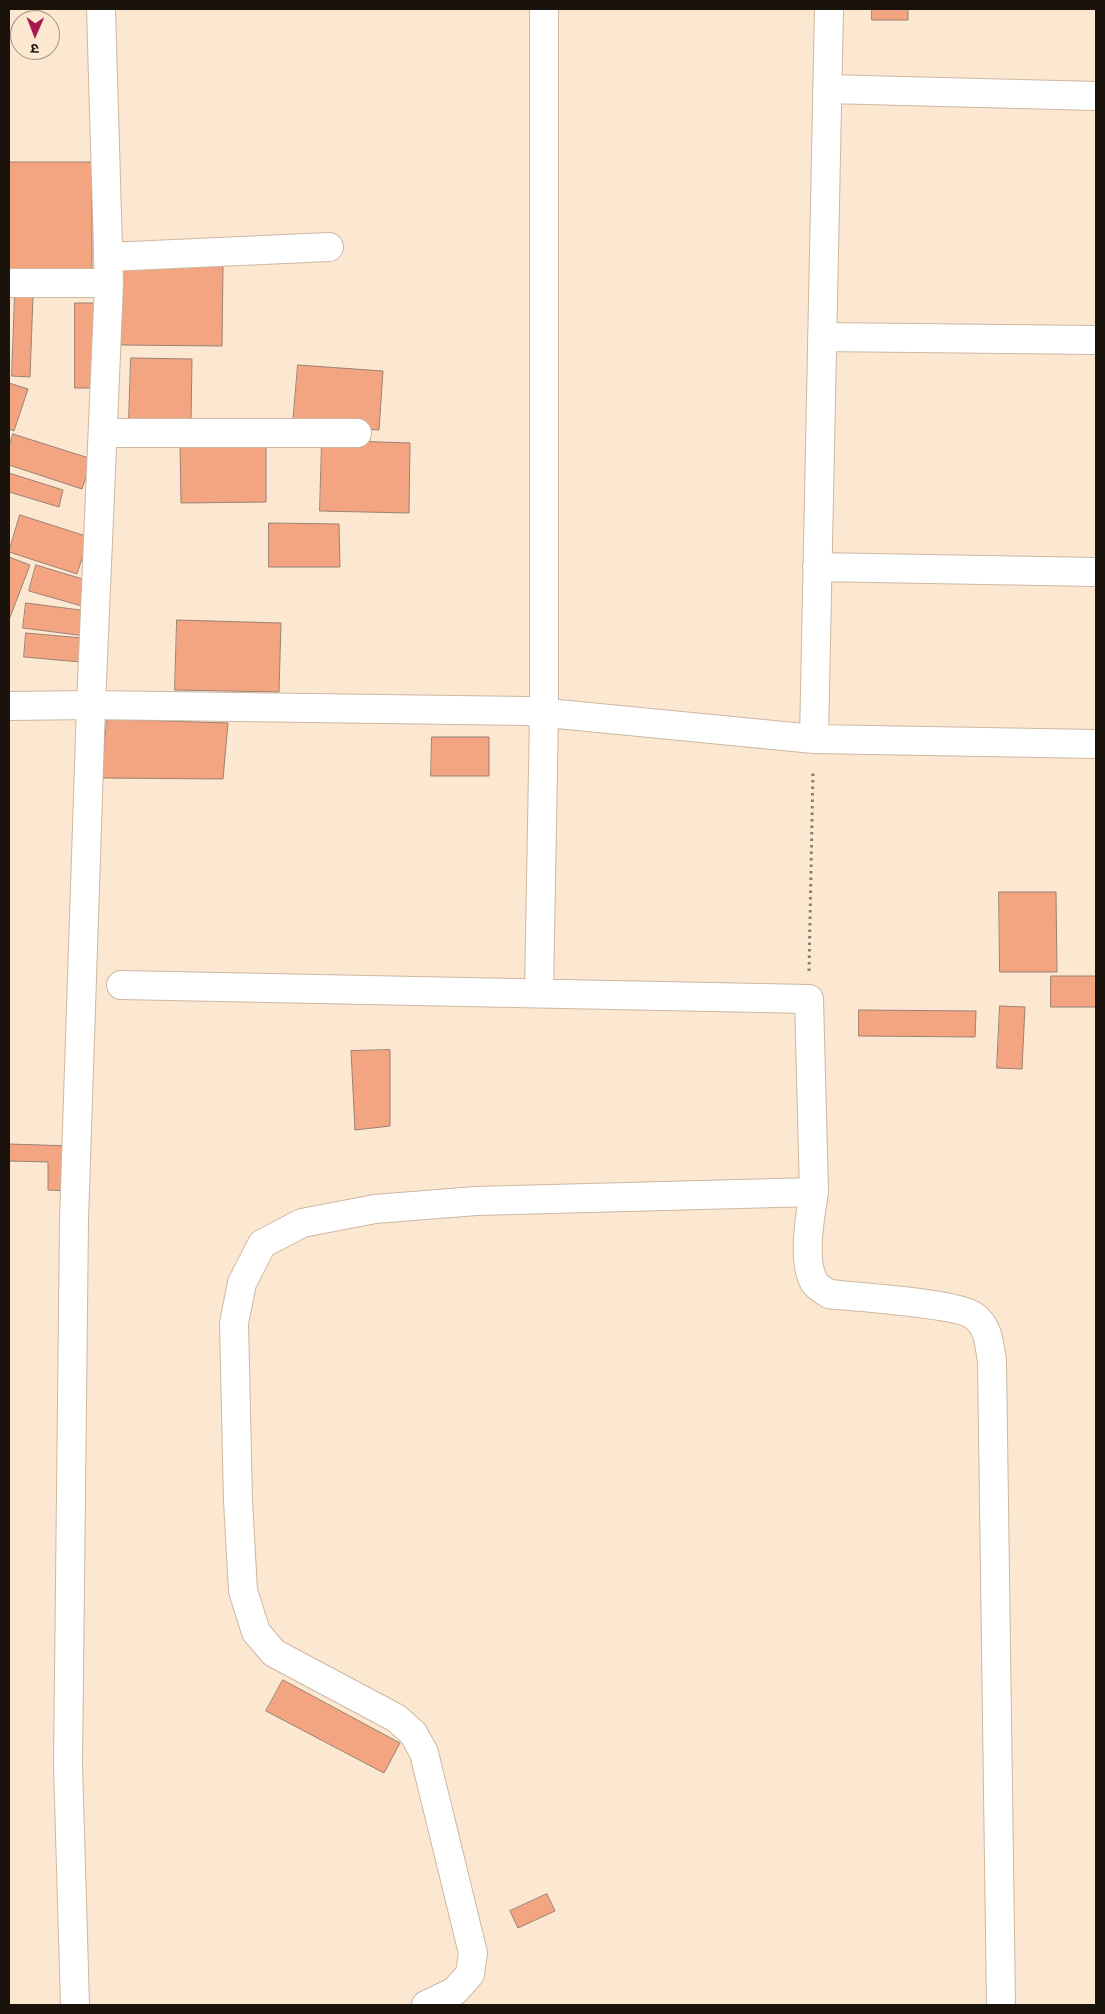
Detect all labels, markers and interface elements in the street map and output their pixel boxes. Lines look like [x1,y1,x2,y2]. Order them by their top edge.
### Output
north arrow [10,10,60,60]
text: उ [31,41,39,57]

